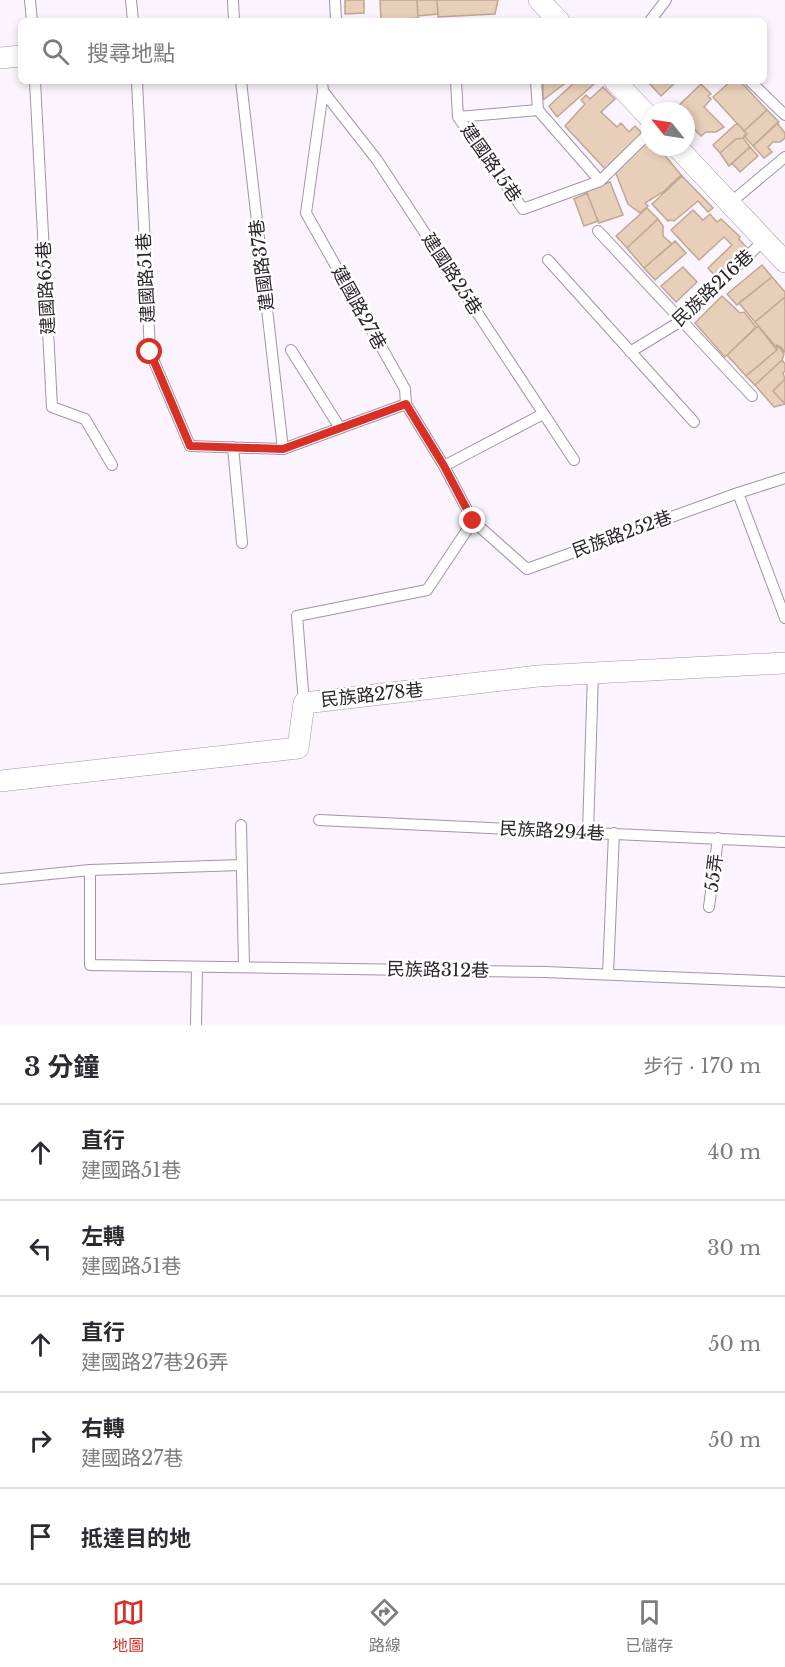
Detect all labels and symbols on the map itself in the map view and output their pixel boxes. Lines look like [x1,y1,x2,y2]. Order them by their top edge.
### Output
north arrow [641,102,695,156]
street label: 建國路15巷 [456,120,526,206]
street label: 建國路37巷 [245,218,279,312]
street label: 建國路25巷 [417,229,487,319]
street label: 建國路51巷 [133,232,159,324]
street label: 建國路65巷 [33,241,59,335]
street label: 民族路216巷 [668,245,758,331]
street label: 建國路27巷 [327,262,391,354]
route start [136,338,162,364]
street label: 民族路252巷 [569,506,675,562]
route end [459,507,485,533]
street label: 民族路278巷 [320,679,424,711]
street label: 民族路294巷 [499,817,605,845]
street label: 55弄 [701,853,727,893]
street label: 民族路312巷 [387,958,489,982]

